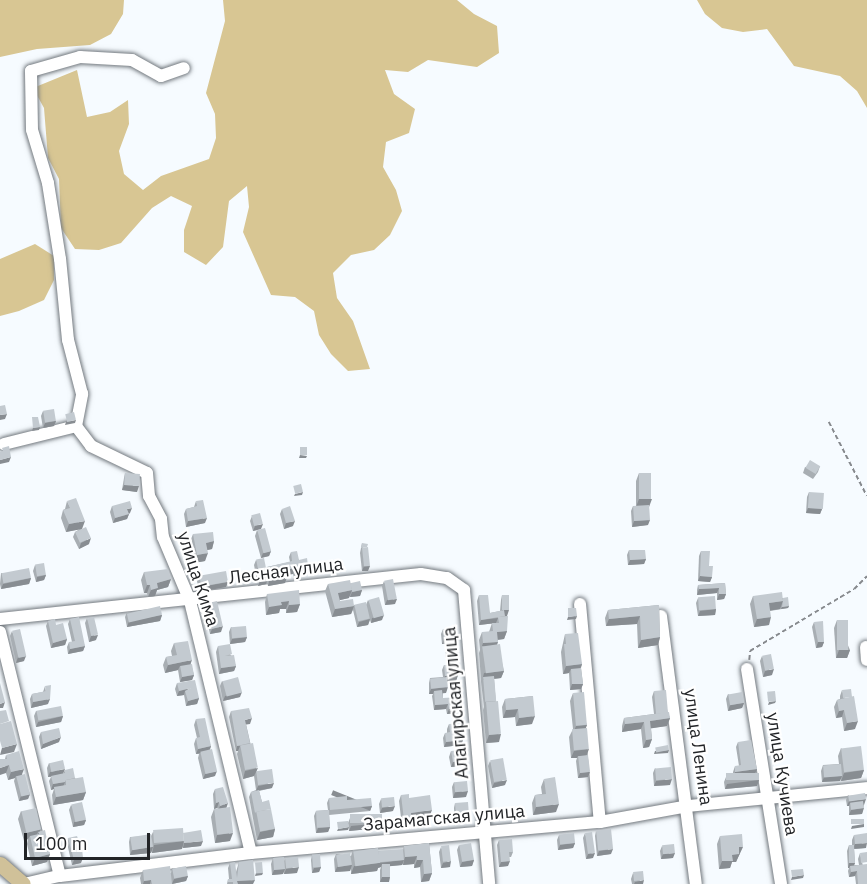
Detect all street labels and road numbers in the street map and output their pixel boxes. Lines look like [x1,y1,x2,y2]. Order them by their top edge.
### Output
street label: улица Кима [172,529,224,629]
street label: Лесная улица [228,553,344,589]
street label: Алагирская улица [439,626,473,780]
street label: улица Ленина [679,687,717,807]
street label: улица Кучиева [762,711,802,837]
street label: Зарамагская улица [362,800,526,836]

